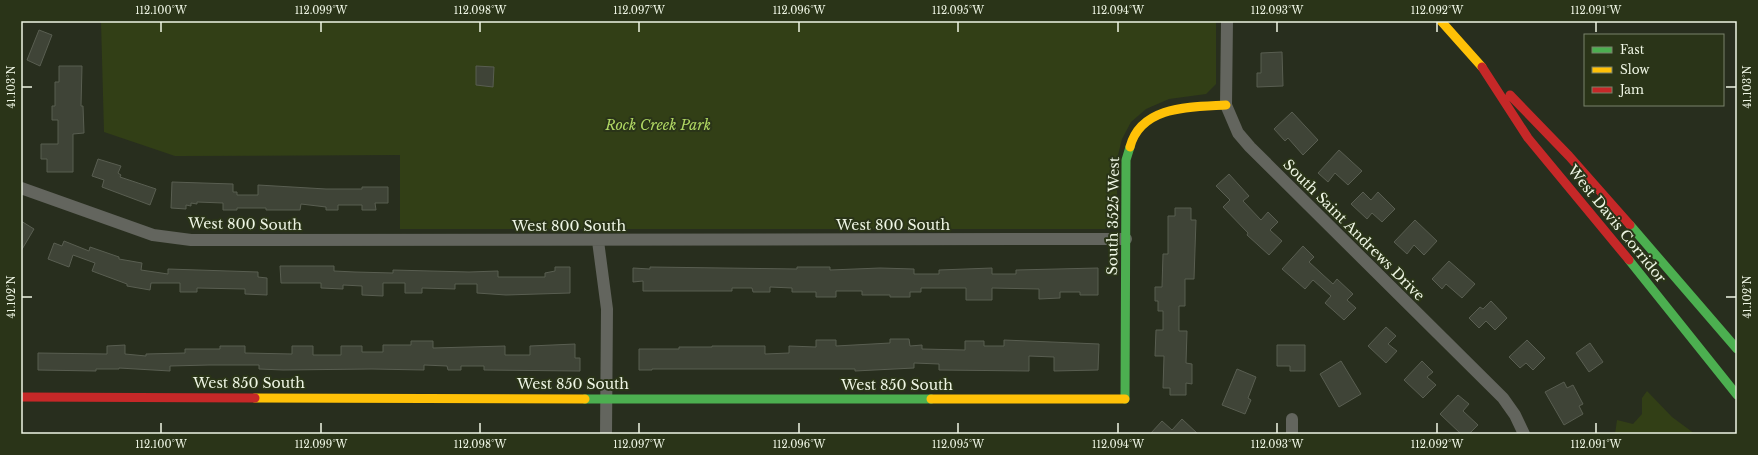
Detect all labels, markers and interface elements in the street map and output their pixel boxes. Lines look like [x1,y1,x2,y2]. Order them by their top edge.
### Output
text: 112.100°W [135,4,187,17]
text: 112.099°W [295,4,348,17]
text: 112.098°W [454,4,506,17]
text: 112.097°W [613,4,665,17]
text: 112.096°W [773,4,826,17]
text: 112.095°W [932,4,984,17]
text: 112.094°W [1092,4,1144,17]
text: 112.093°W [1251,4,1303,17]
text: 112.092°W [1411,4,1463,17]
text: 112.091°W [1571,4,1622,17]
legend [1584,34,1724,106]
text: Fast [1620,42,1645,57]
text: Slow [1620,62,1650,77]
text: 41.103°N [5,65,18,109]
text: 41.103°N [1741,65,1754,109]
text: Jam [1618,82,1644,97]
park label: Rock Creek Park [604,116,711,134]
street label: South Saint Andrews Drive [1279,155,1429,305]
street label: South 3525 West [1103,156,1123,275]
street label: West Davis Corridor [1563,161,1670,287]
street label: West 800 South [187,214,303,234]
street label: West 800 South [835,216,950,234]
street label: West 800 South [511,217,626,235]
text: 41.102°N [5,275,18,319]
text: 41.102°N [1741,275,1754,319]
street label: West 850 South [192,374,305,392]
street label: West 850 South [516,375,629,393]
street label: West 850 South [840,376,953,394]
text: 112.100°W [135,438,187,451]
text: 112.099°W [295,438,348,451]
text: 112.098°W [454,438,506,451]
text: 112.097°W [613,438,665,451]
text: 112.096°W [773,438,826,451]
text: 112.095°W [932,438,984,451]
text: 112.094°W [1092,438,1144,451]
text: 112.093°W [1251,438,1303,451]
text: 112.092°W [1411,438,1463,451]
text: 112.091°W [1571,438,1622,451]

